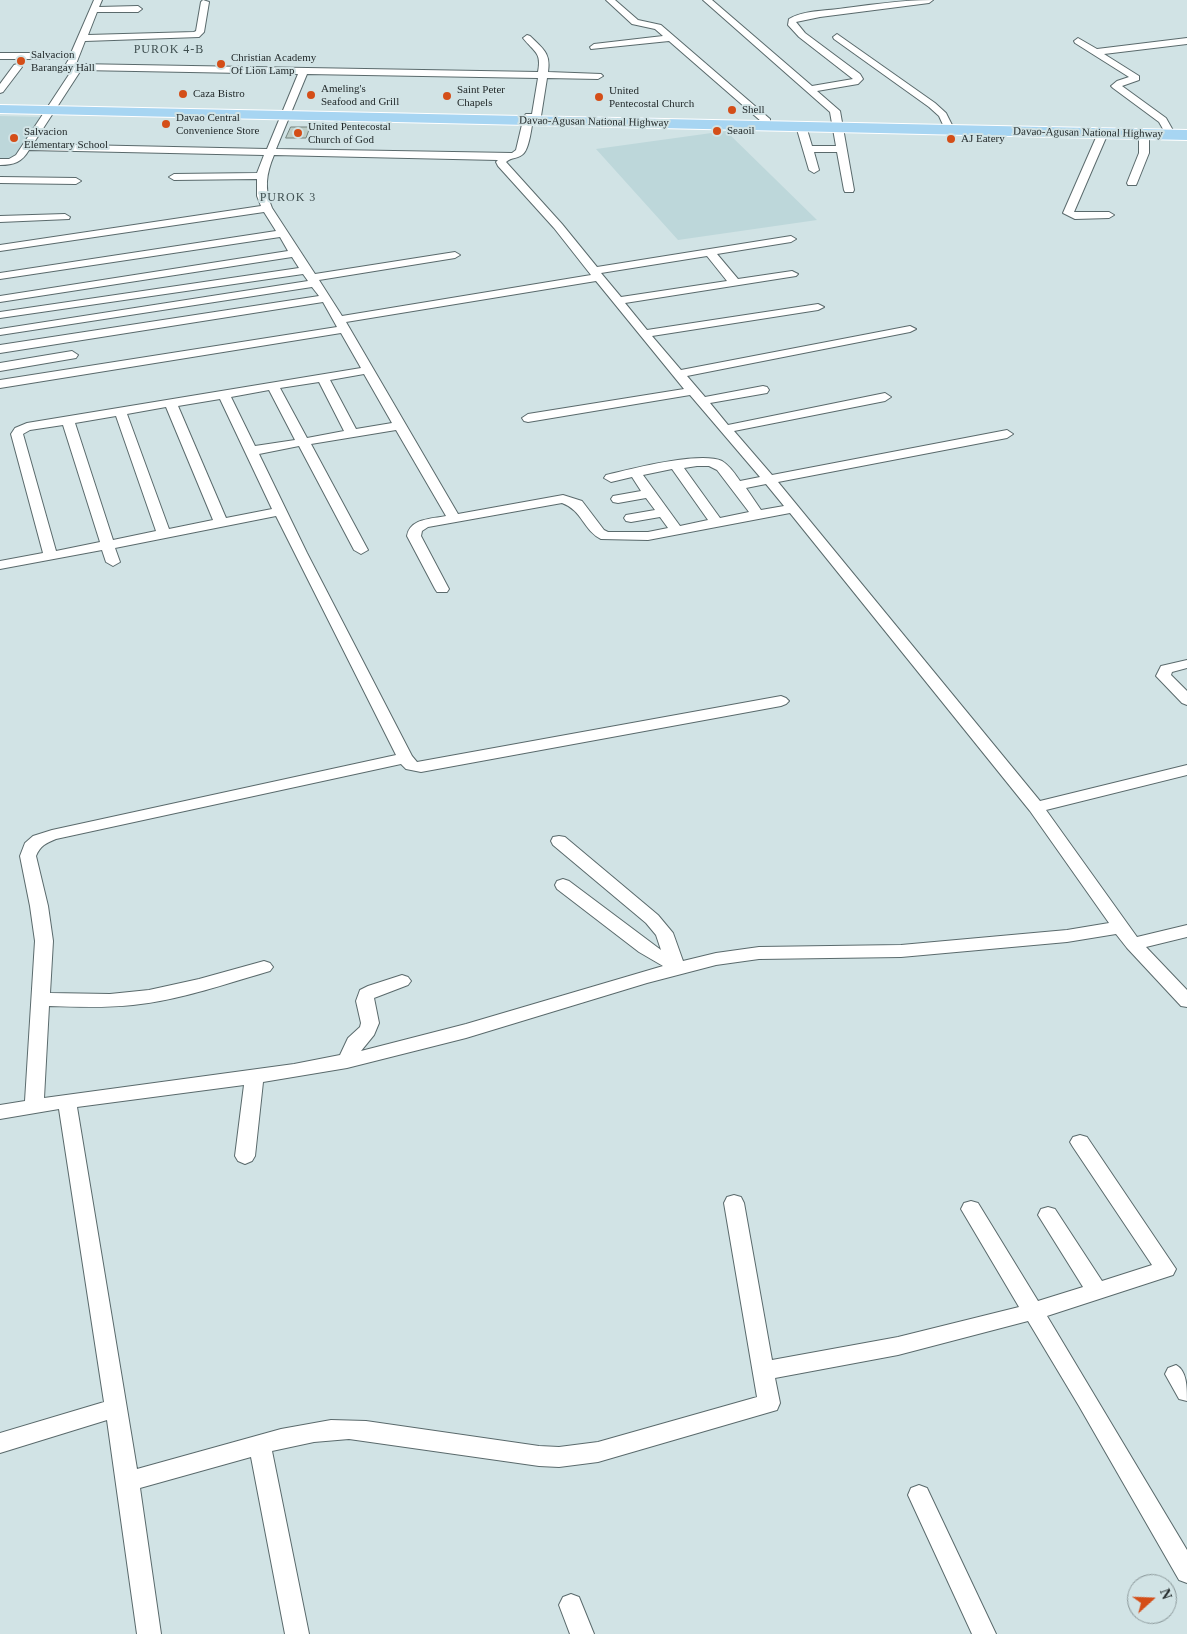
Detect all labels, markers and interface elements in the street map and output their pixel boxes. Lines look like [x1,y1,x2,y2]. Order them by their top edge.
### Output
district label: PUROK 4-B [133,43,205,57]
place label: Salvacion Barangay Hall [31,48,95,74]
place label: Christian Academy Of Lion Lamp [231,51,316,77]
marker: Salvacion Barangay Hall [15,55,27,67]
marker: Christian Academy Of Lion Lamp [215,58,227,70]
place label: Ameling's Seafood and Grill [321,82,399,108]
place label: Saint Peter Chapels [457,83,505,109]
place label: United Pentecostal Church [609,84,694,110]
place label: Caza Bistro [193,87,245,101]
marker: Caza Bistro [177,88,189,100]
marker: Ameling's Seafood and Grill [305,89,317,101]
marker: Saint Peter Chapels [441,90,453,102]
marker: United Pentecostal Church [593,91,605,103]
place label: Shell [742,103,765,117]
marker: Shell [726,104,738,116]
place label: Davao Central Convenience Store [176,111,259,137]
street label: Davao-Agusan National Highway [519,114,669,130]
marker: Davao Central Convenience Store [160,118,172,130]
place label: United Pentecostal Church of God [308,120,391,146]
place label: Seaoil [727,124,754,138]
place label: Salvacion Elementary School [24,125,108,151]
marker: Seaoil [711,125,723,137]
street label: Davao-Agusan National Highway [1013,125,1163,141]
marker: United Pentecostal Church of God [292,127,304,139]
marker: Salvacion Elementary School [8,132,20,144]
place label: AJ Eatery [961,132,1005,146]
marker: AJ Eatery [945,133,957,145]
district label: PUROK 3 [259,191,317,205]
north arrow [1127,1574,1177,1624]
text: N [1157,1587,1174,1601]

